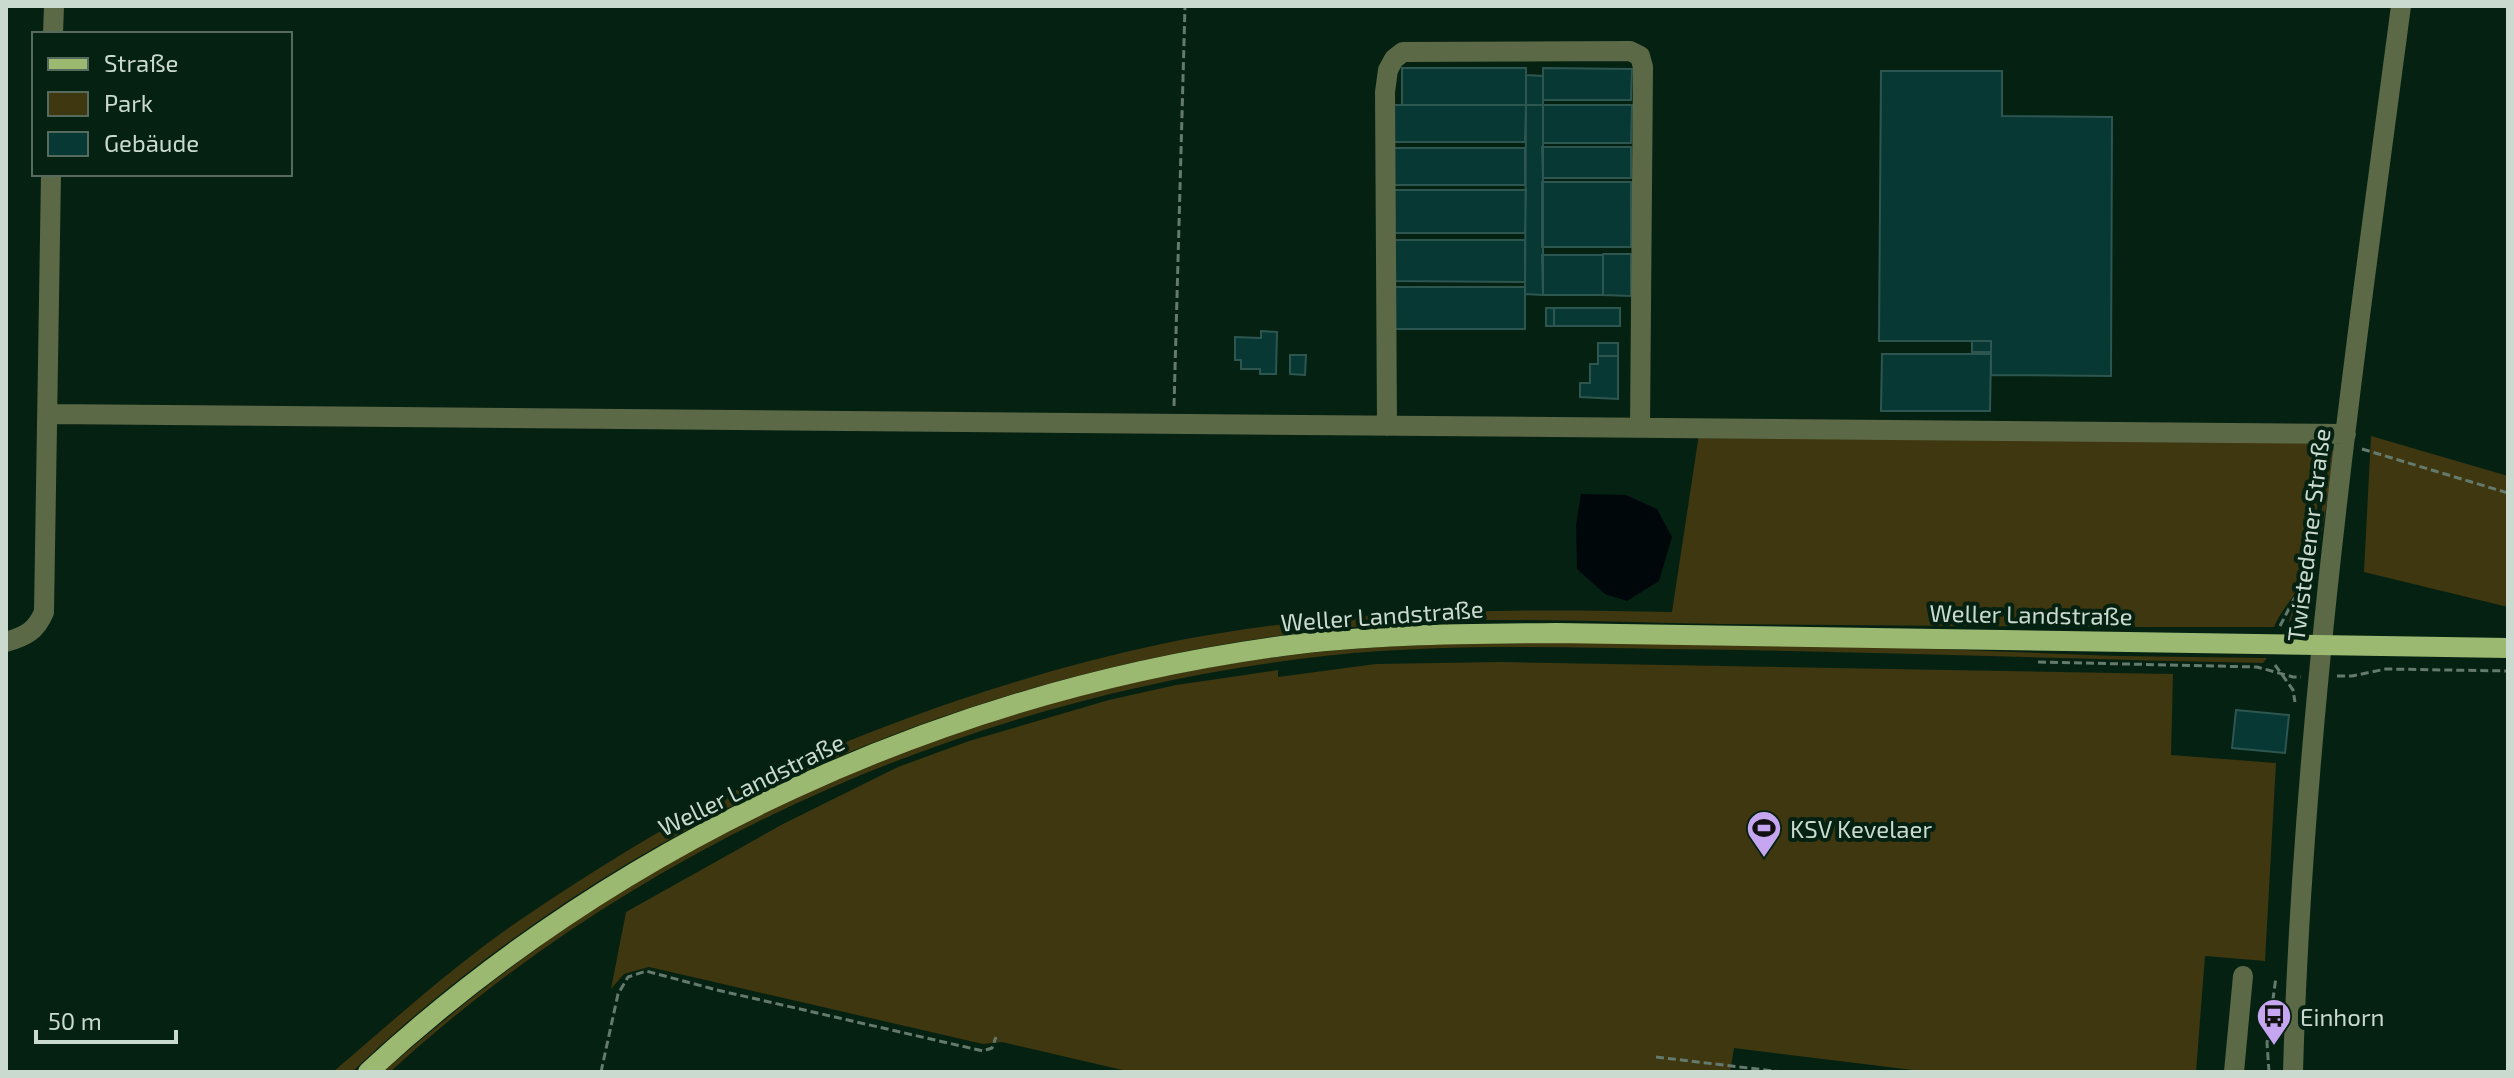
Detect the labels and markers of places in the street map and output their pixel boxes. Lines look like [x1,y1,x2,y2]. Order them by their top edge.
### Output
sports icon: KSV Kevelaer [1745,809,1783,859]
place label: KSV Kevelaer [1790,814,1932,843]
bus stop icon: Einhorn [2255,997,2293,1047]
place label: Einhorn [2300,1002,2384,1031]

